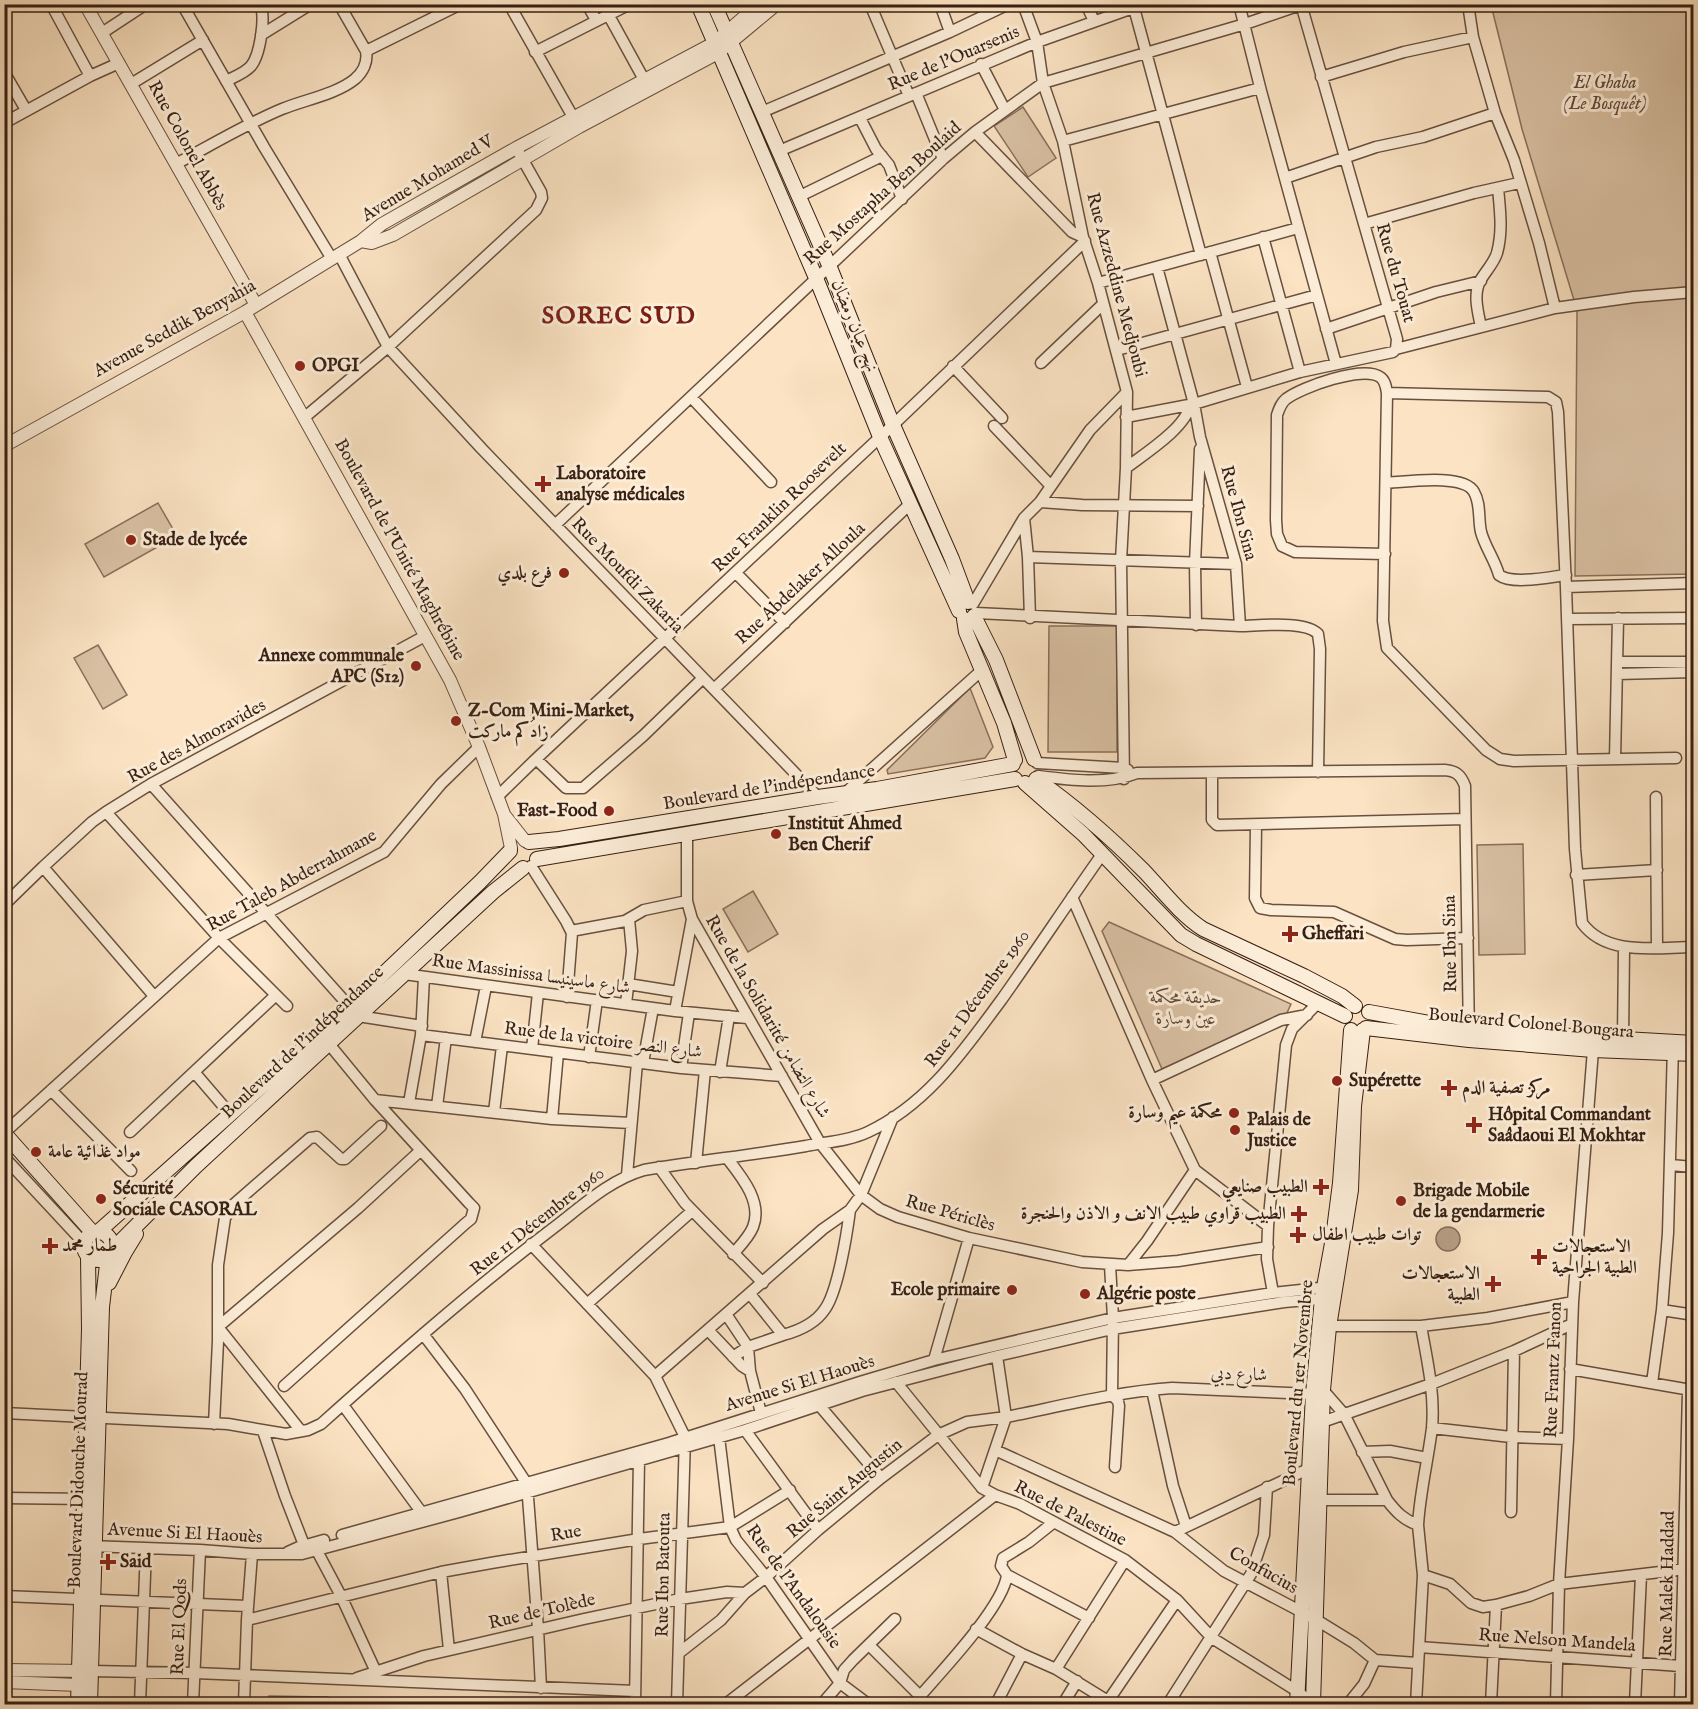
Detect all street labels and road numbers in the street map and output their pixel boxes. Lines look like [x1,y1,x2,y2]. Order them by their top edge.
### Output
street label: Rue de l'Ouarsenis [885,21,1023,97]
street label: Rue Colonel Abbès [142,77,232,215]
street label: Rue Mostapha Ben Boulaid [799,117,967,271]
street label: Avenue Mohamed V [357,130,499,228]
street label: Rue Azzeddine Medjoubi [1080,190,1152,380]
street label: Rue du Touat [1370,221,1420,325]
street label: Avenue Seddik Benyahia [89,275,260,384]
street label: نهج عبان رمضان [822,276,883,377]
street label: Boulevard de l'Unité Maghrébine [328,435,470,665]
street label: Rue Franklin Roosevelt [708,438,852,578]
street label: Rue Ibn Sina [1214,463,1262,563]
street label: Rue Moufdi Zakaria [566,513,688,639]
street label: Rue Abdelaker Alloula [731,518,871,650]
street label: Rue des Almoravides [124,694,270,790]
street label: Boulevard de l'indépendance [661,760,877,816]
street label: Rue Taleb Abderrahmane [203,825,381,937]
street label: Rue Ibn Sina [1439,895,1463,993]
street label: Rue de la Solidarité شارع التضامن [698,911,835,1124]
street label: Rue 11 Décembre 1960 [920,926,1036,1072]
street label: Rue Massinissa شارع ماسينيسا [430,950,632,1002]
street label: Boulevard de l'indépendance [217,962,389,1124]
street label: Boulevard Colonel Bougara [1427,1004,1635,1044]
street label: Rue de la victoire شارع النصر [503,1017,703,1067]
street label: Rue 11 Décembre 1960 [466,1162,610,1282]
street label: Rue Périclès [903,1190,997,1238]
street label: Boulevard du 1er Novembre [1279,1279,1319,1487]
street label: Rue Frantz Fanon [1540,1301,1568,1439]
street label: Avenue Si El Haouès [722,1350,877,1418]
street label: شارع دبي [1210,1363,1268,1389]
street label: Boulevard Didouche Mourad [64,1371,94,1589]
street label: Rue Saint Augustin [782,1434,908,1544]
street label: Rue de Palestine [1010,1476,1130,1552]
street label: Rue Malek Haddad [1655,1510,1681,1657]
street label: Rue Ibn Batouta [651,1512,677,1638]
street label: Avenue Si El Haouès [106,1518,263,1550]
street label: Rue [549,1520,583,1548]
street label: Rue de l'Andalousie [740,1520,846,1654]
street label: Confucius [1224,1542,1302,1600]
street label: Rue El Qods [167,1578,193,1676]
street label: Rue de Tolède [486,1589,598,1635]
street label: Rue Nelson Mandela [1477,1624,1637,1658]

